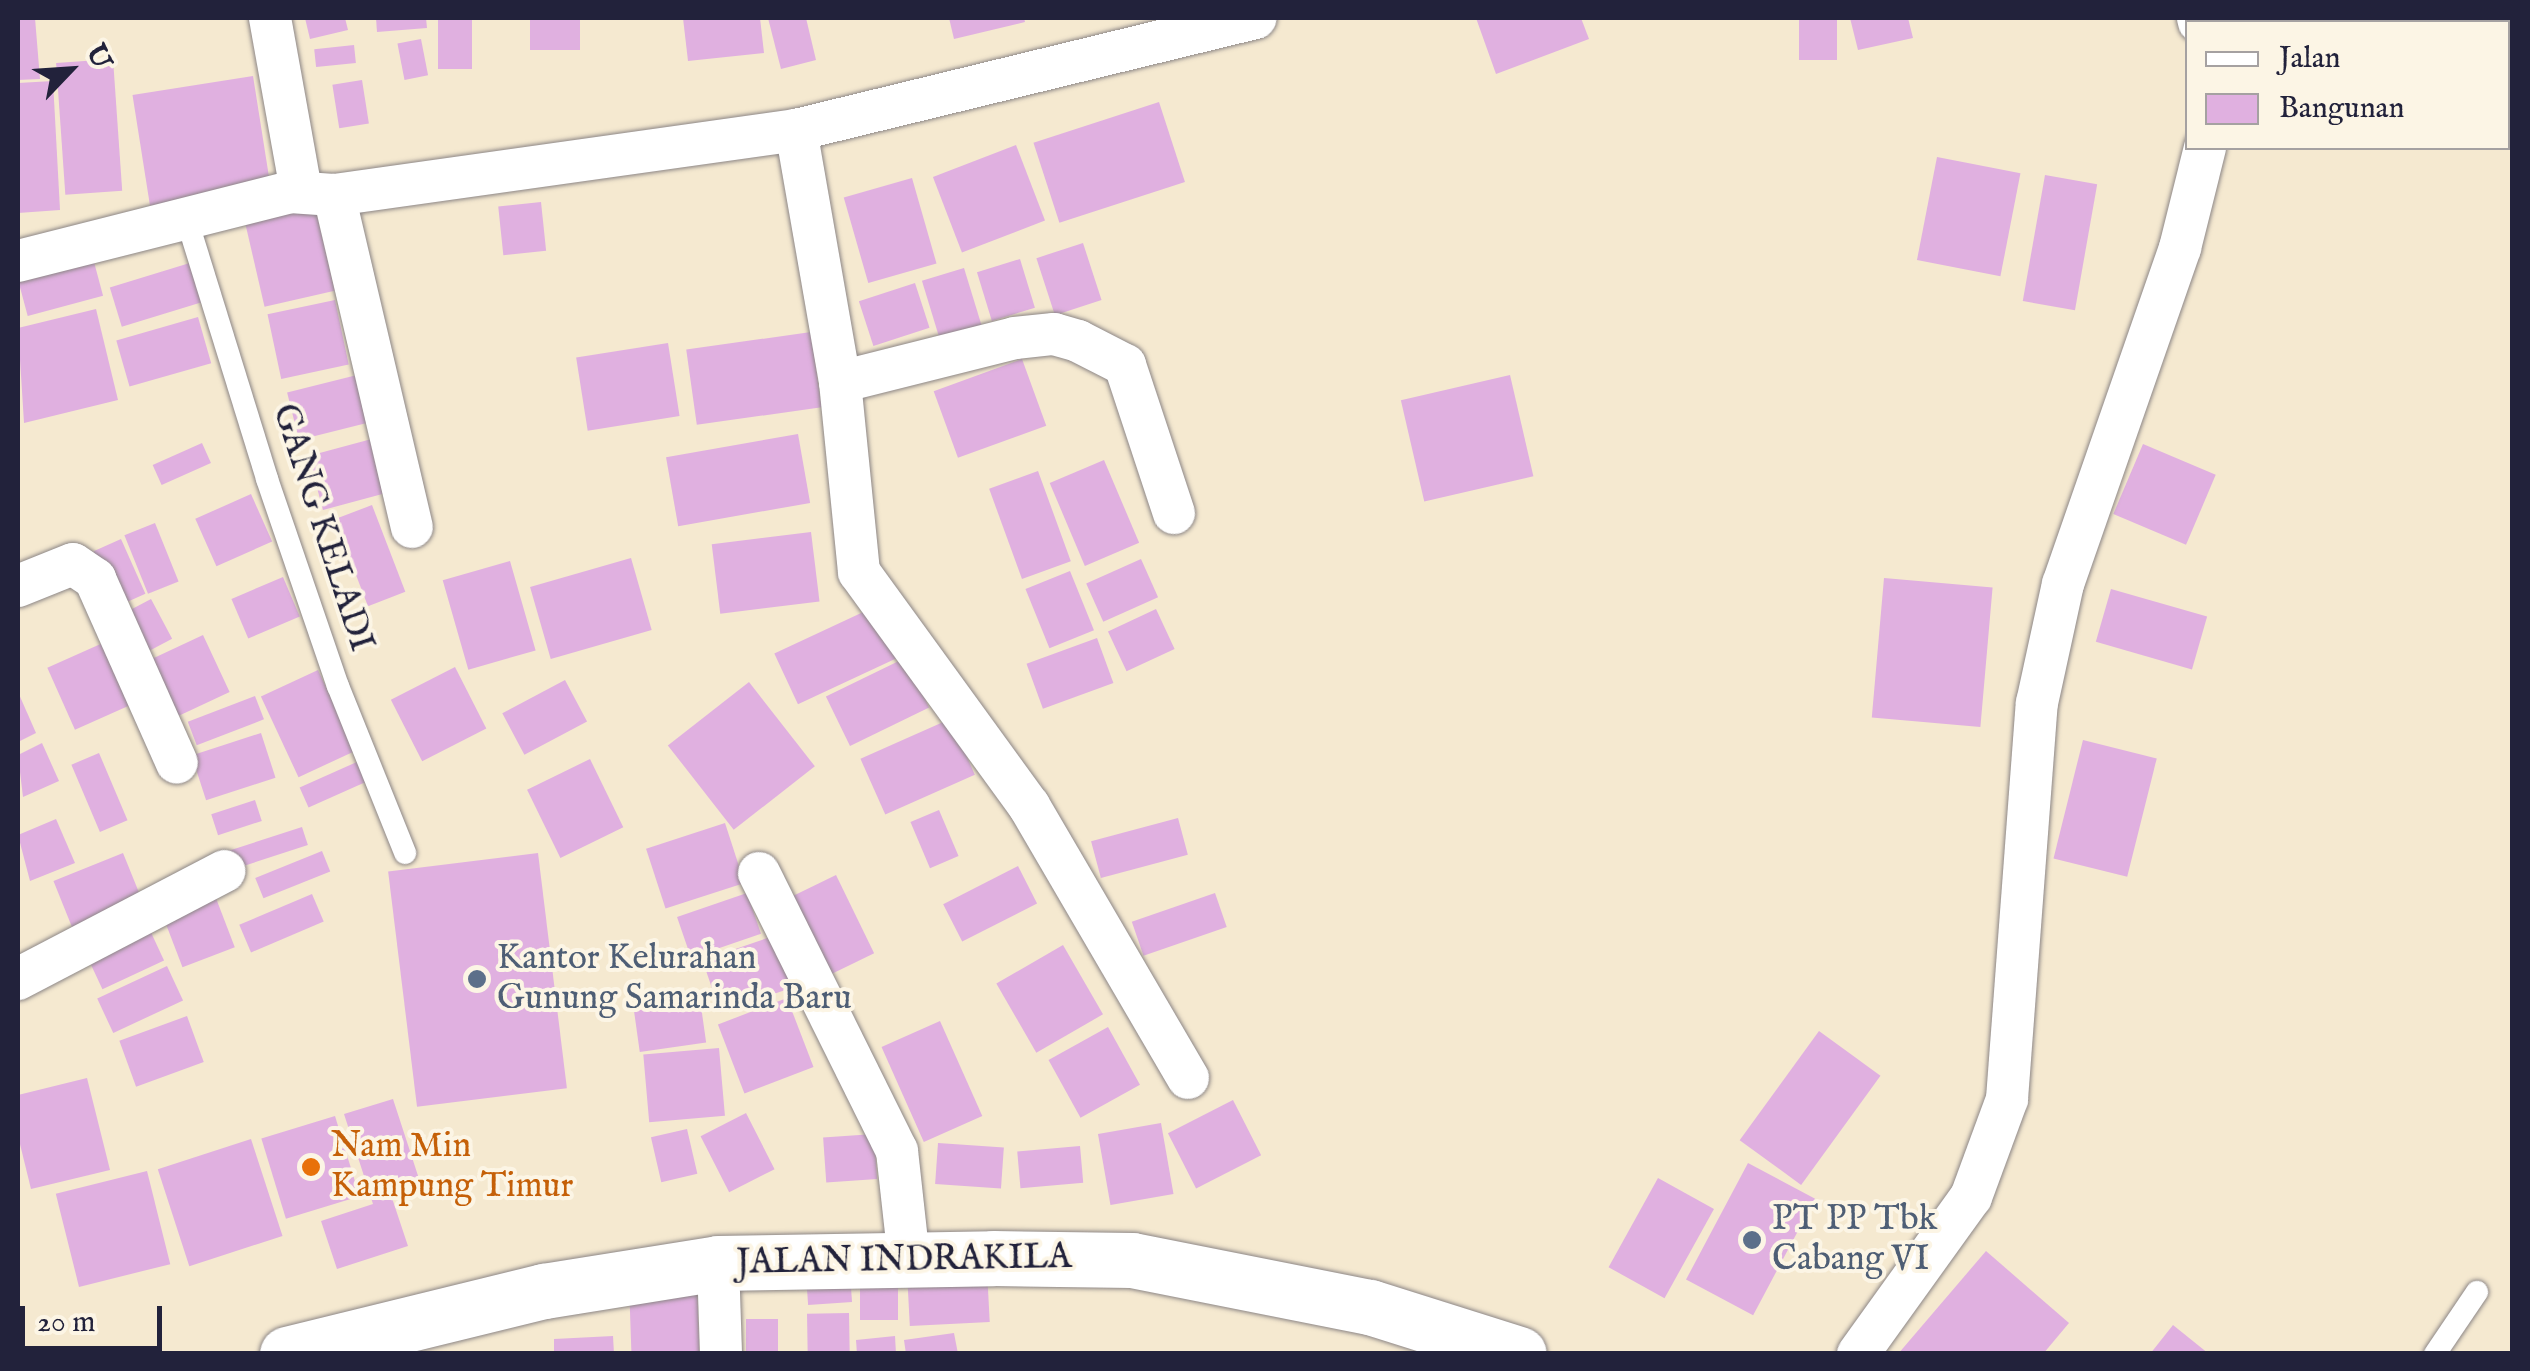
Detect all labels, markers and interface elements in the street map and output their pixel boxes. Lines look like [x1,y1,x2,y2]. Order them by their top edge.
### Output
north arrow [20,20,120,120]
legend [2185,20,2510,150]
text: U [77,39,119,75]
text: Jalan [2279,40,2341,78]
text: Bangunan [2279,90,2405,128]
street label: GANG KELADI [262,399,382,657]
place label: Kantor Kelurahan Gunung Samarinda Baru [497,938,852,1020]
marker: Kantor Kelurahan Gunung Samarinda Baru [466,968,488,990]
place label: Nam Min Kampung Timur [331,1126,573,1208]
marker: Nam Min Kampung Timur [300,1156,322,1178]
place label: PT PP Tbk Cabang VI [1772,1199,1937,1281]
marker: PT PP Tbk Cabang VI [1741,1229,1763,1251]
street label: JALAN INDRAKILA [736,1237,1072,1285]
scale bar [25,1286,168,1348]
text: 20 m [37,1304,96,1342]

